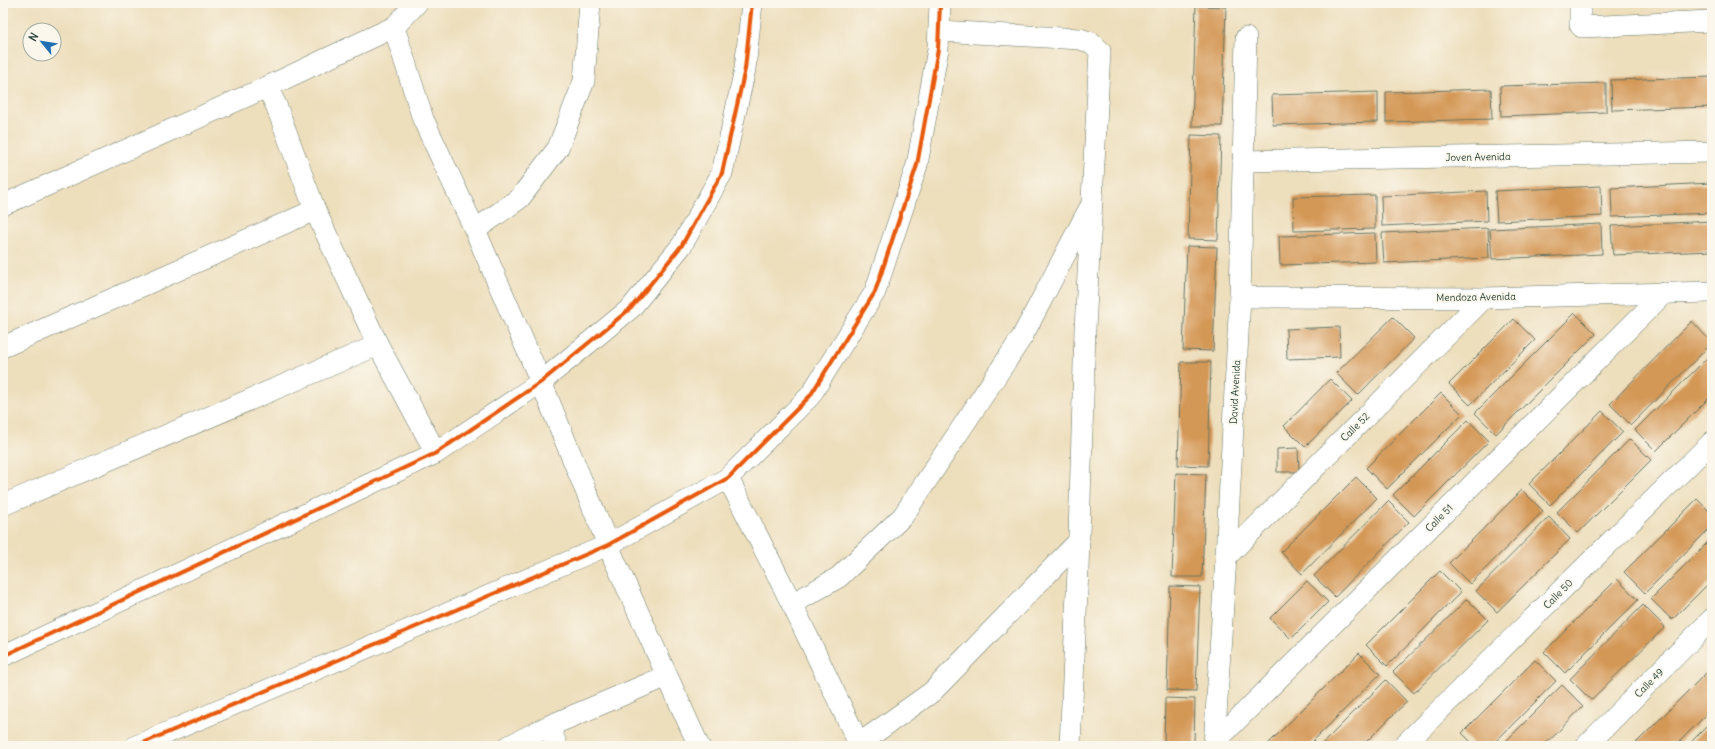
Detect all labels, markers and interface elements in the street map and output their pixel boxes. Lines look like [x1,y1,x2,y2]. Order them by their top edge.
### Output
north arrow [22,22,62,62]
text: N [25,30,41,44]
street label: Joven Avenida [1445,150,1511,164]
street label: Mendoza Avenida [1436,290,1516,304]
street label: David Avenida [1227,359,1243,424]
street label: Calle 52 [1338,409,1373,444]
street label: Calle 51 [1422,501,1456,535]
street label: Calle 50 [1540,576,1576,612]
street label: Calle 49 [1632,666,1666,700]

